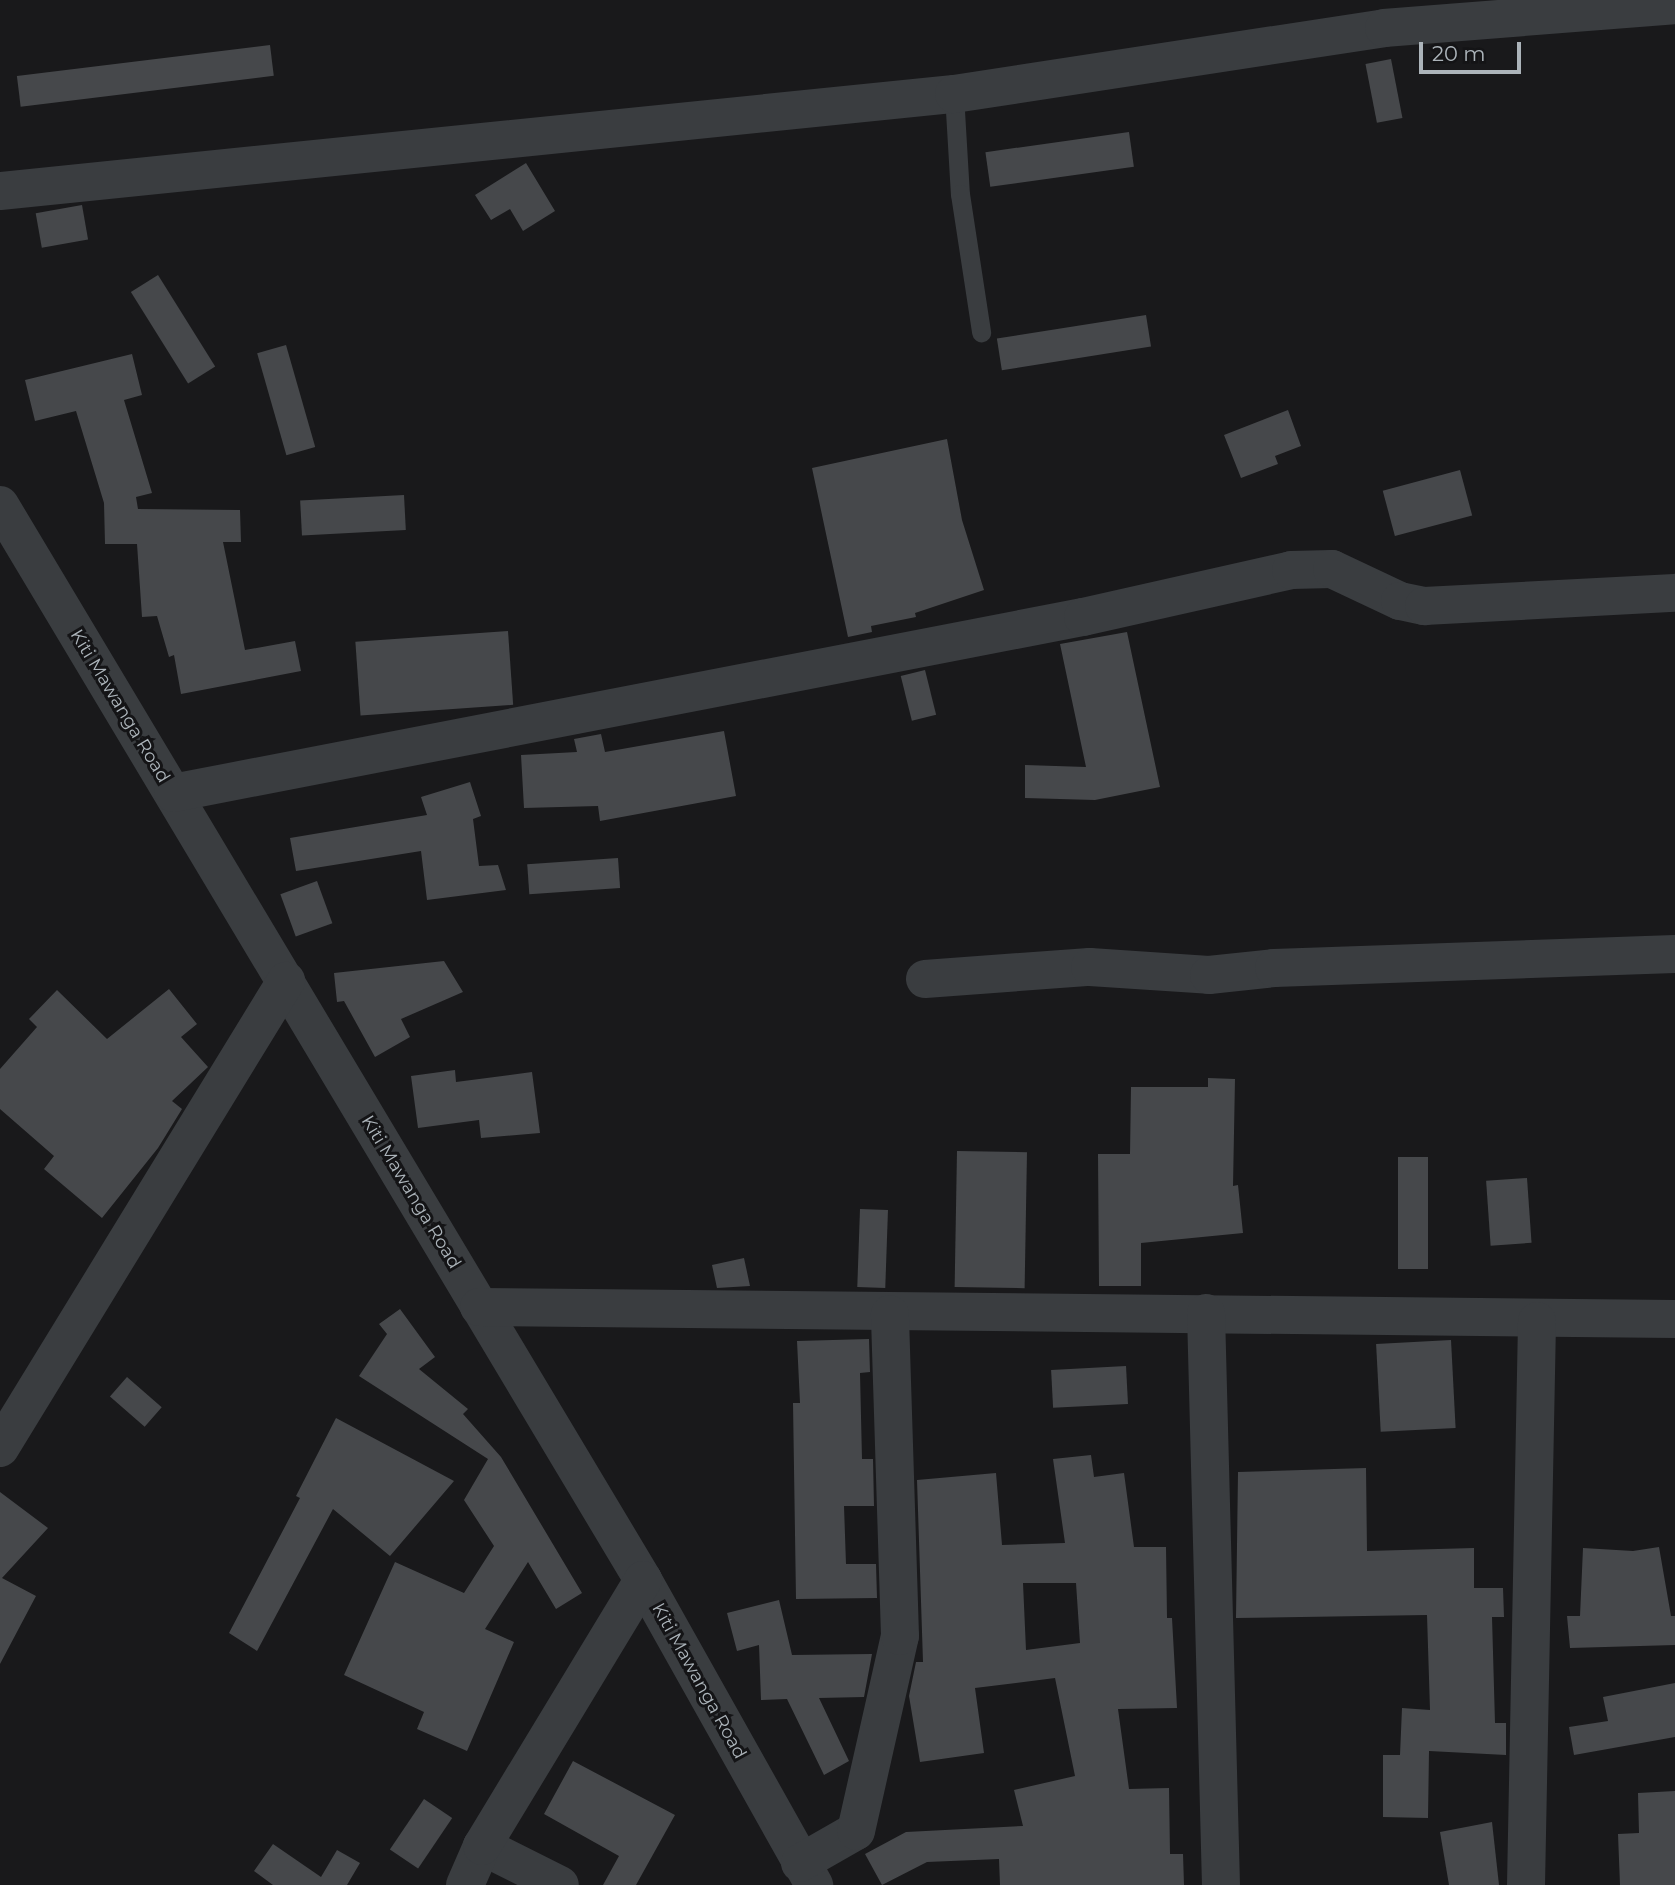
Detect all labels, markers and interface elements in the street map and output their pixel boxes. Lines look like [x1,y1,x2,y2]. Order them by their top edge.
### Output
scale bar [1423,28,1524,72]
text: 20 m [1432,41,1486,66]
street label: Kiti Mawanga Road [66,625,174,787]
street label: Kiti Mawanga Road [357,1111,465,1273]
street label: Kiti Mawanga Road [647,1599,751,1763]

